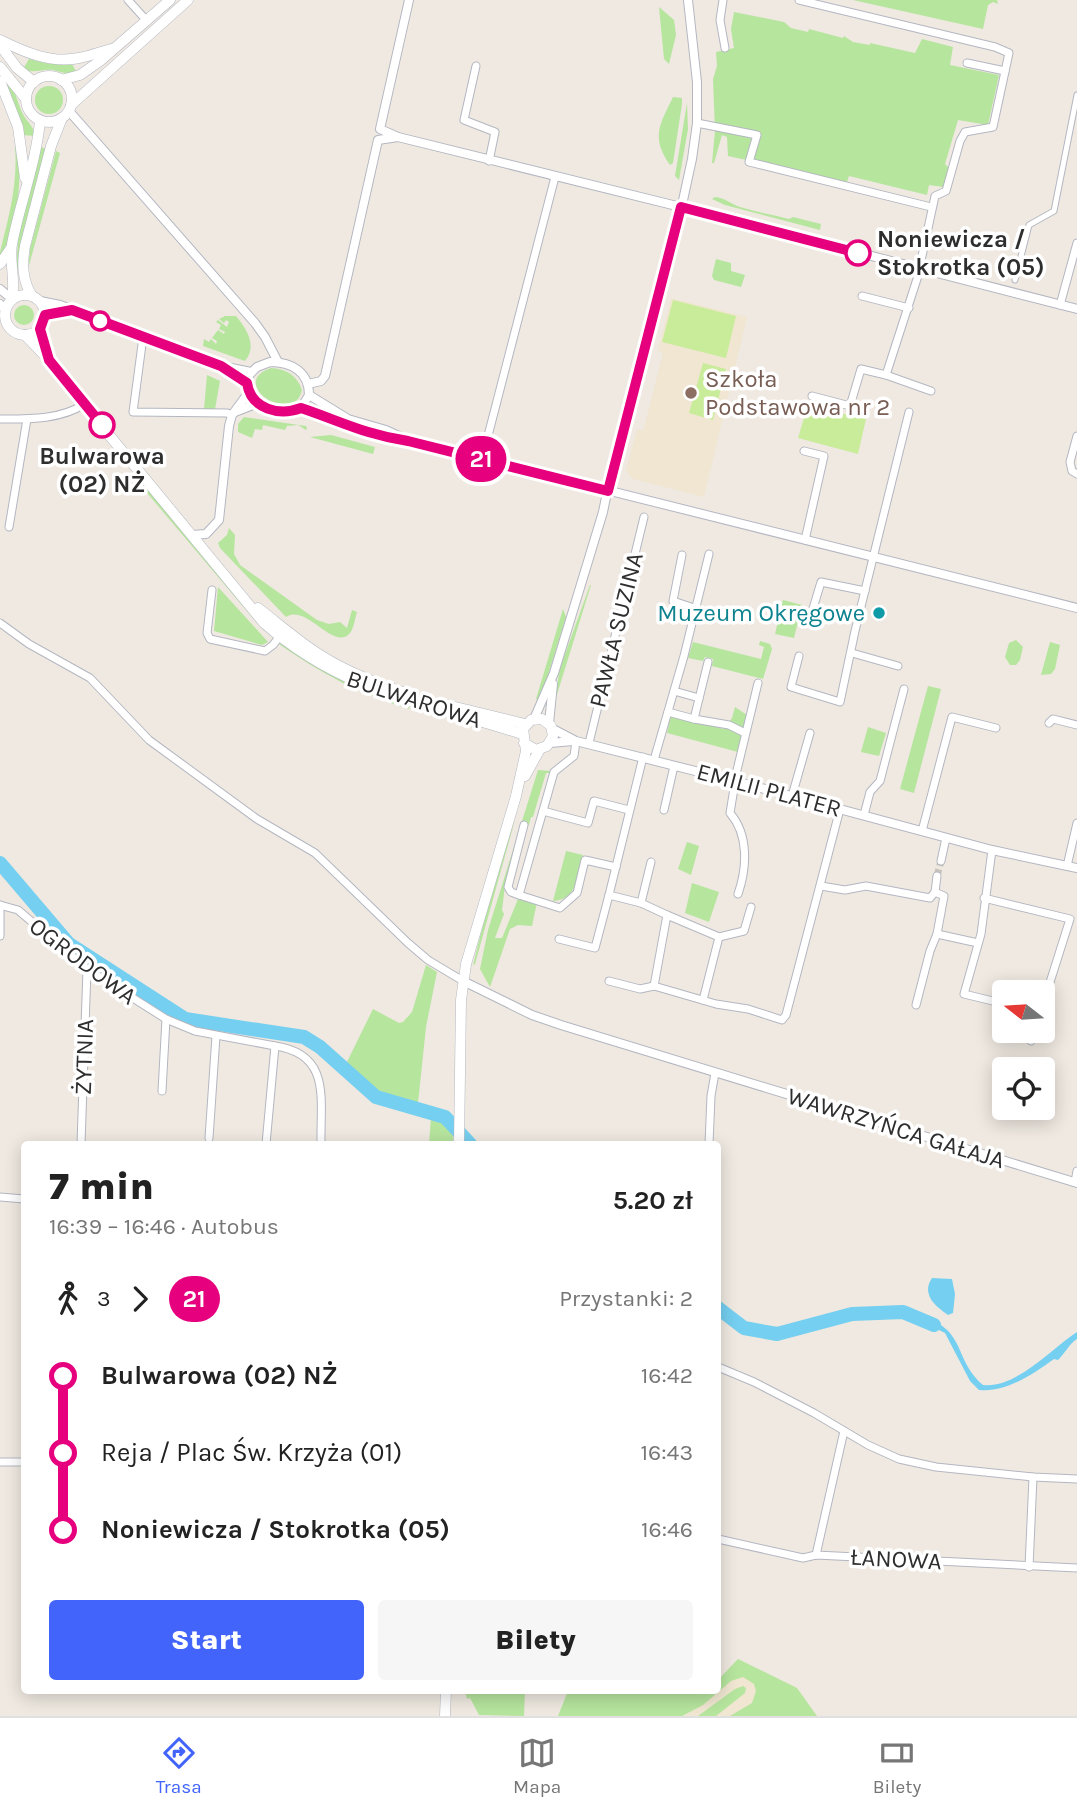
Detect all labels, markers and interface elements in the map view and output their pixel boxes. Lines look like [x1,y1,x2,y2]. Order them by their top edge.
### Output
place label: Noniewicza / Stokrotka (05) [877,225,1045,281]
marker: Noniewicza / Stokrotka (05) [845,240,871,266]
unlabelled marker [90,311,110,331]
place label: Szkoła Podstawowa nr 2 [705,365,890,421]
marker: Szkoła Podstawowa nr 2 [683,385,699,401]
marker: Bulwarowa (02) NŻ [89,412,115,438]
line badge: 21 [449,436,512,482]
place label: Bulwarowa (02) NŻ [39,442,165,498]
text: 21 [469,445,493,473]
street label: PAWŁA SUZINA [583,549,649,710]
place label: Muzeum Okręgowe [657,599,865,627]
marker: Muzeum Okręgowe [871,605,887,621]
street label: BULWAROWA [343,664,485,734]
street label: EMILII PLATER [694,757,844,823]
street label: OGRODOWA [24,912,142,1011]
north arrow [992,980,1055,1043]
map controls [992,980,1055,1120]
street label: ŻYTNIA [69,1018,99,1096]
button: locate [992,1057,1055,1120]
street label: WAWRZYŃCA GAŁAJA [784,1081,1008,1174]
text: 7 min [49,1164,154,1209]
text: 5.20 zł [613,1185,693,1216]
text: 16:39 – 16:46 · Autobus [49,1213,279,1240]
icon: walk [49,1280,87,1318]
icon: forward [121,1280,159,1318]
text: 3 [97,1285,111,1312]
text: 21 [183,1285,206,1313]
text: Przystanki: 2 [559,1285,693,1312]
text: Bulwarowa (02) NŻ [101,1360,338,1391]
text: 16:42 [641,1362,693,1389]
text: Reja / Plac Św. Krzyża (01) [101,1437,402,1468]
text: 16:43 [641,1439,693,1466]
text: Noniewicza / Stokrotka (05) [101,1514,450,1545]
text: 16:46 [641,1516,693,1543]
street label: ŁANOWA [850,1543,943,1575]
button: Start [49,1600,364,1680]
button: Bilety [378,1600,693,1680]
tab: Trasa [156,1734,202,1798]
tab: Mapa [513,1734,561,1798]
tab: Bilety [873,1734,921,1798]

